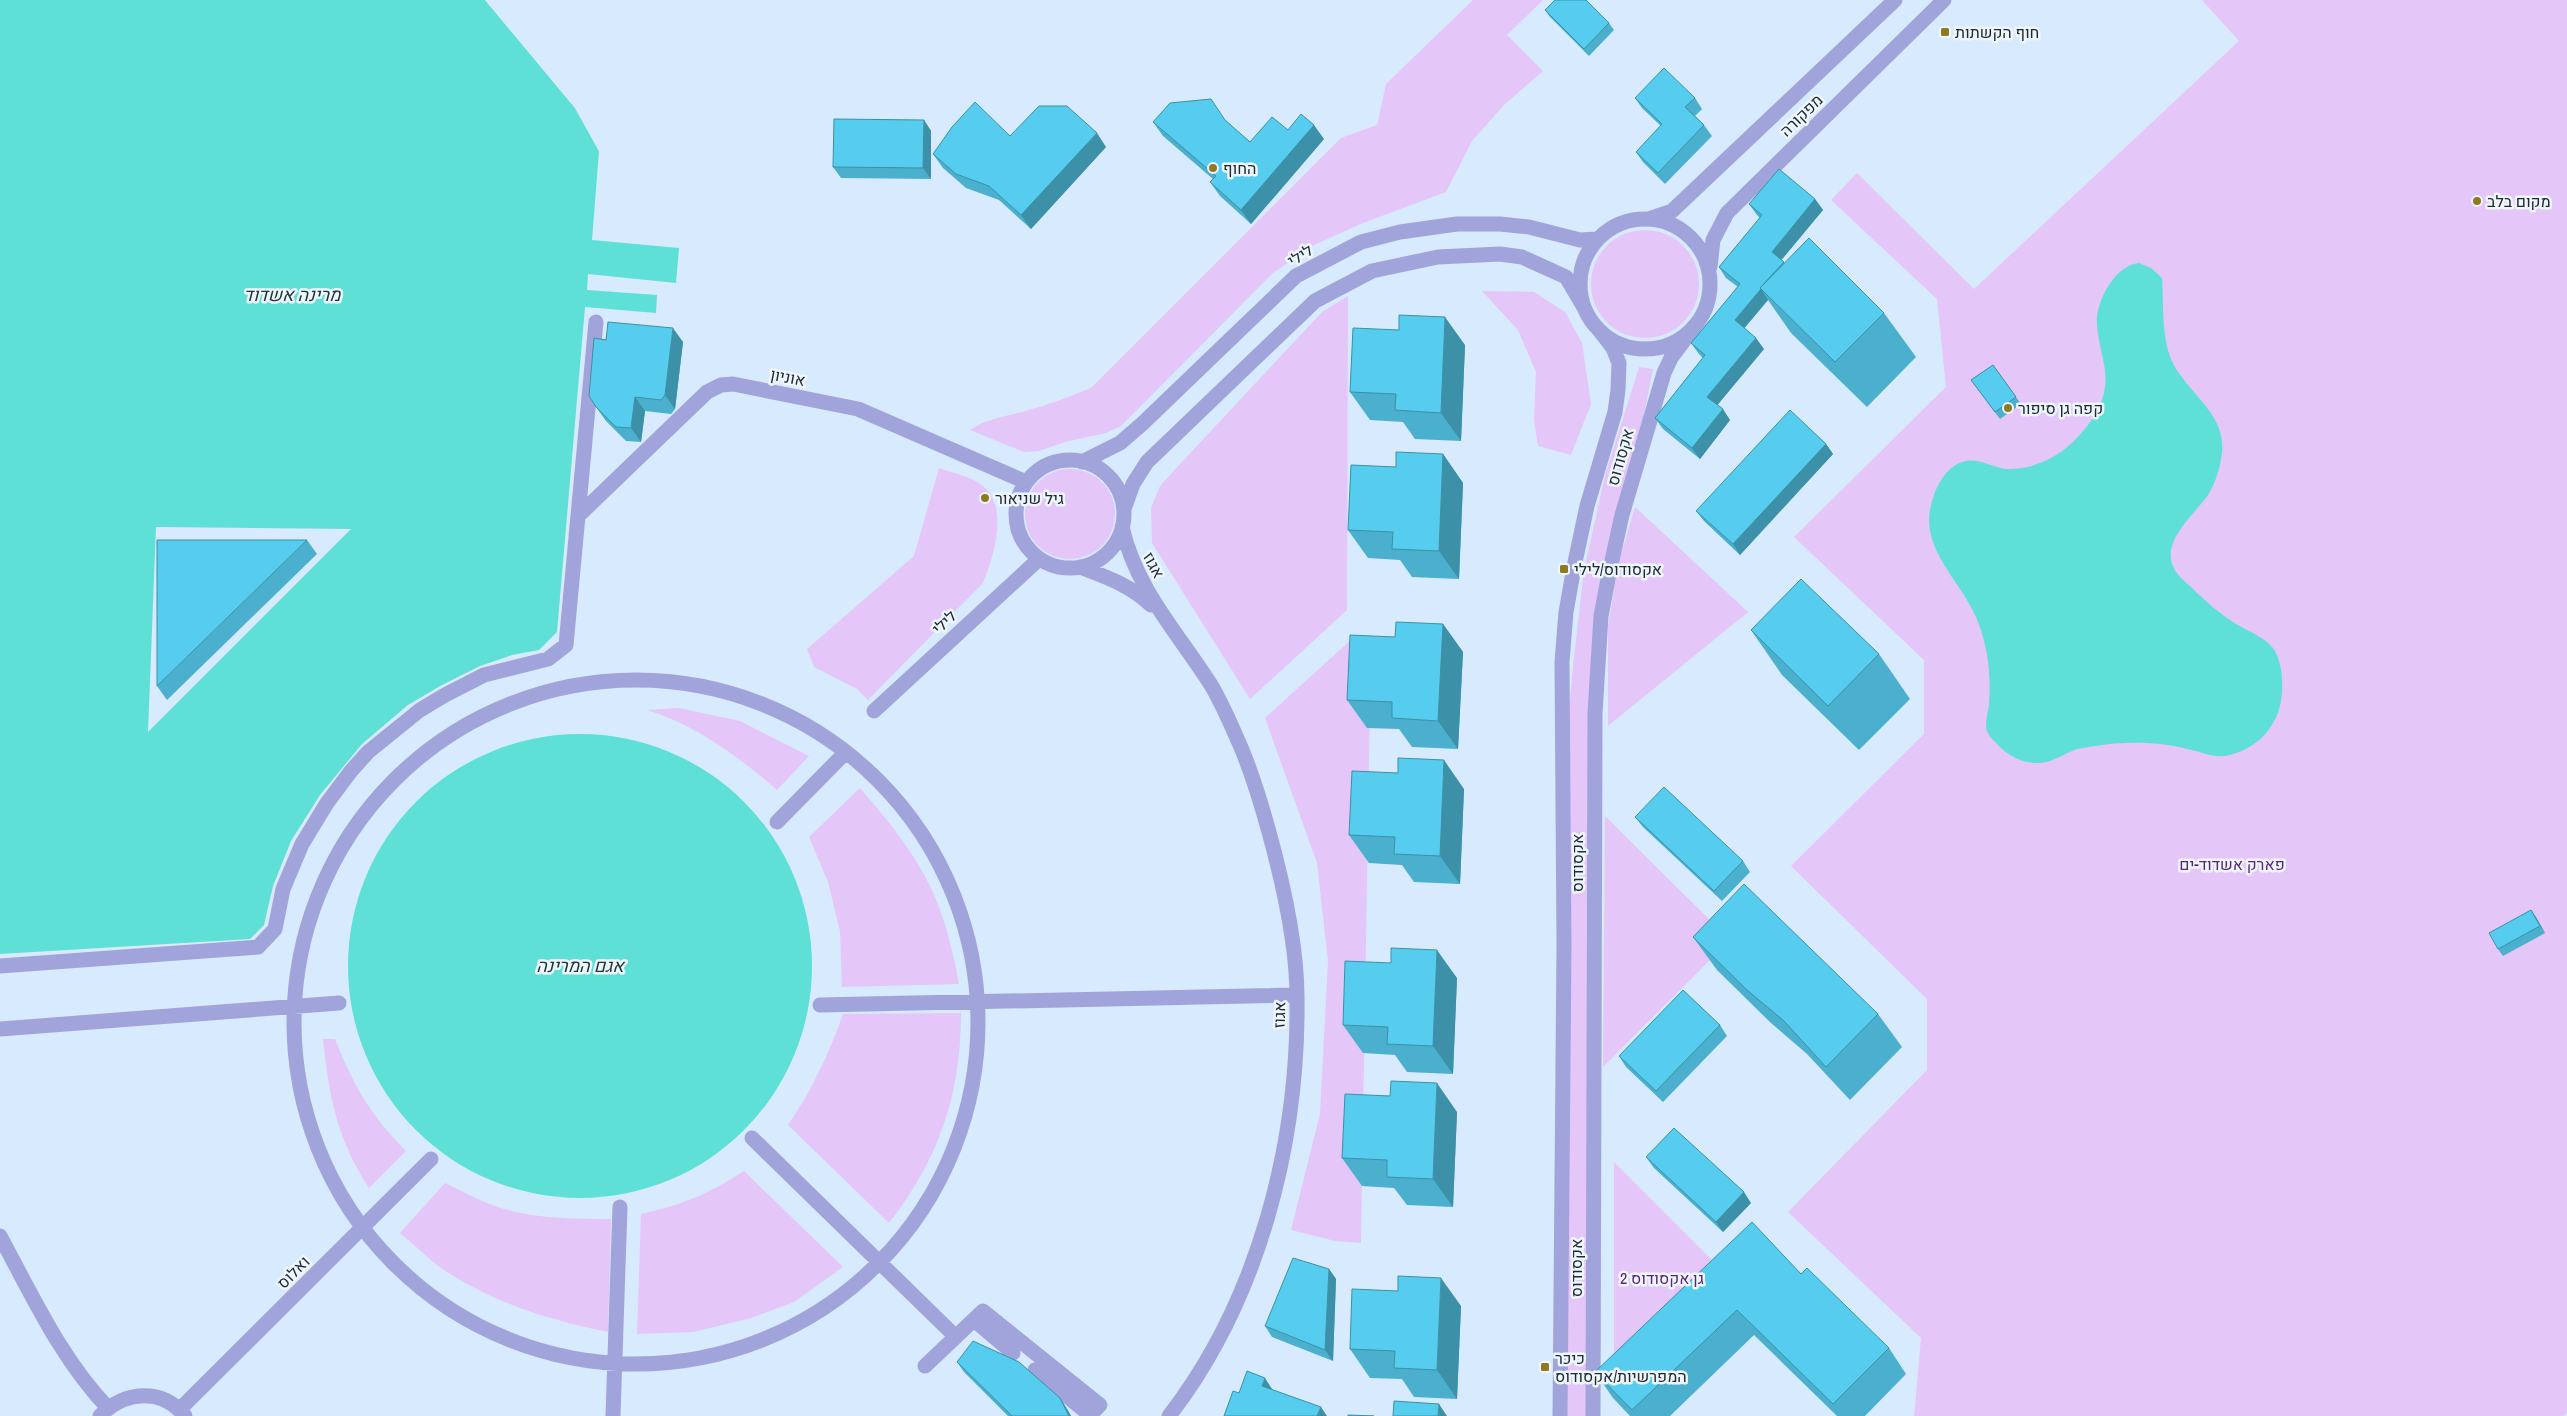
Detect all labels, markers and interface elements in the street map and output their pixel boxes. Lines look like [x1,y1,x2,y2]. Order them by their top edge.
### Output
place label: חוף הקשתות [1955,21,2039,43]
marker: חוף הקשתות [1939,26,1951,38]
street label: מפקורה [1775,89,1827,141]
place label: החוף [1223,157,1256,179]
marker: החוף [1207,162,1219,174]
place label: מקום בלב [2487,190,2551,212]
marker: מקום בלב [2471,195,2483,207]
street label: לילי [1283,239,1317,271]
water label: מרינה אשדוד [244,282,342,307]
street label: אוניון [769,363,807,391]
place label: קפה גן סיפור [2018,397,2103,419]
marker: קפה גן סיפור [2002,402,2014,414]
street label: אקסודוס [1601,426,1639,488]
place label: גיל שניאור [995,487,1064,509]
marker: גיל שניאור [979,492,991,504]
street label: אגוז [1138,548,1170,582]
place label: אקסודוס/לילי [1574,558,1662,580]
marker: אקסודוס/לילי [1558,563,1570,575]
street label: לילי [927,605,961,639]
street label: אקסודוס [1566,834,1588,892]
park label: פארק אשדוד-ים [2179,853,2285,875]
water label: אגם המרינה [536,953,626,978]
street label: אגוז [1268,1001,1290,1029]
street label: אקסודוס [1565,1239,1587,1297]
street label: ואלוס [272,1251,314,1293]
park label: גן אקסודוס 2 [1620,1267,1704,1289]
place label: כיכר המפרשיות/אקסודוס [1555,1347,1687,1387]
marker: כיכר המפרשיות/אקסודוס [1539,1361,1551,1373]

